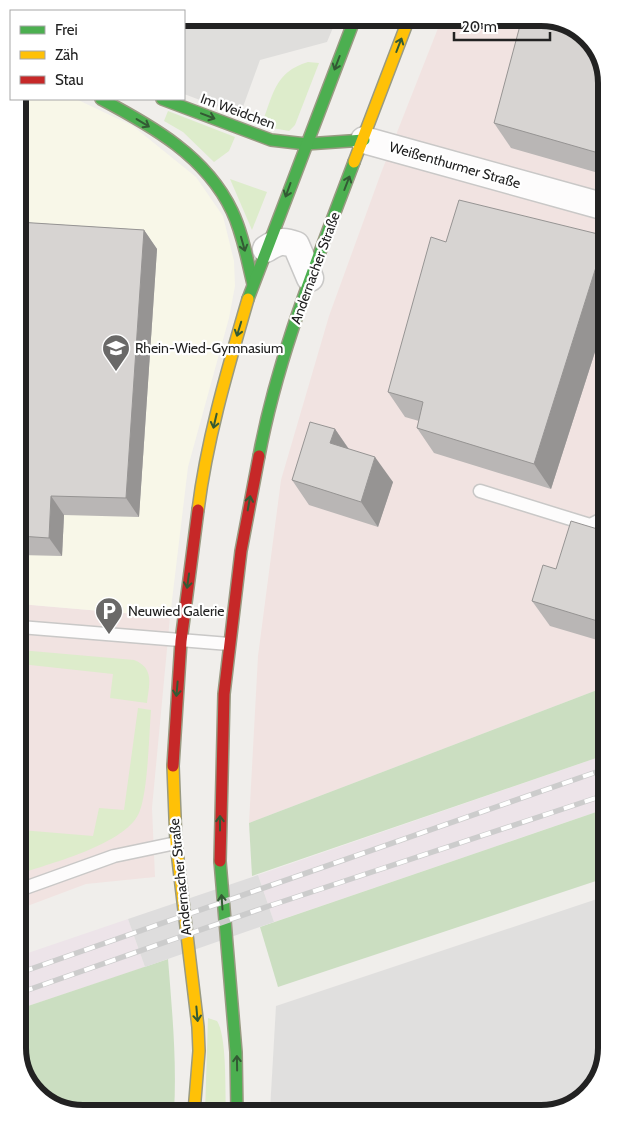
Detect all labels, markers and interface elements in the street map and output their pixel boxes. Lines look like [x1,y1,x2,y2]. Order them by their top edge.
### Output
legend [10,10,185,100]
scale bar [454,10,550,42]
text: 20 m [462,18,497,36]
text: Frei [55,21,78,39]
one-way arrow [395,38,404,53]
text: Zäh [55,46,78,64]
one-way arrow [332,55,341,70]
text: Stau [55,71,84,89]
street label: Im Weidchen [198,89,278,133]
one-way arrow [200,112,215,121]
one-way arrow [136,118,150,128]
street label: Weißenthurmer Straße [387,138,523,192]
one-way arrow [343,176,352,191]
one-way arrow [283,182,292,198]
street label: Andernacher Straße [286,210,344,326]
one-way arrow [239,236,249,252]
one-way arrow [234,320,244,336]
school or university icon: Rhein-Wied-Gymnasium [101,333,131,372]
place label: Rhein-Wied-Gymnasium [135,339,283,357]
one-way arrow [210,413,219,429]
one-way arrow [245,496,255,512]
one-way arrow [183,573,193,589]
parking icon: Neuwied Galerie [94,596,124,635]
place label: Neuwied Galerie [128,602,224,620]
one-way arrow [172,681,182,697]
one-way arrow [215,815,225,832]
street label: Andernacher Straße [165,817,195,937]
one-way arrow [217,894,226,910]
one-way arrow [193,1006,202,1022]
one-way arrow [232,1055,241,1071]

